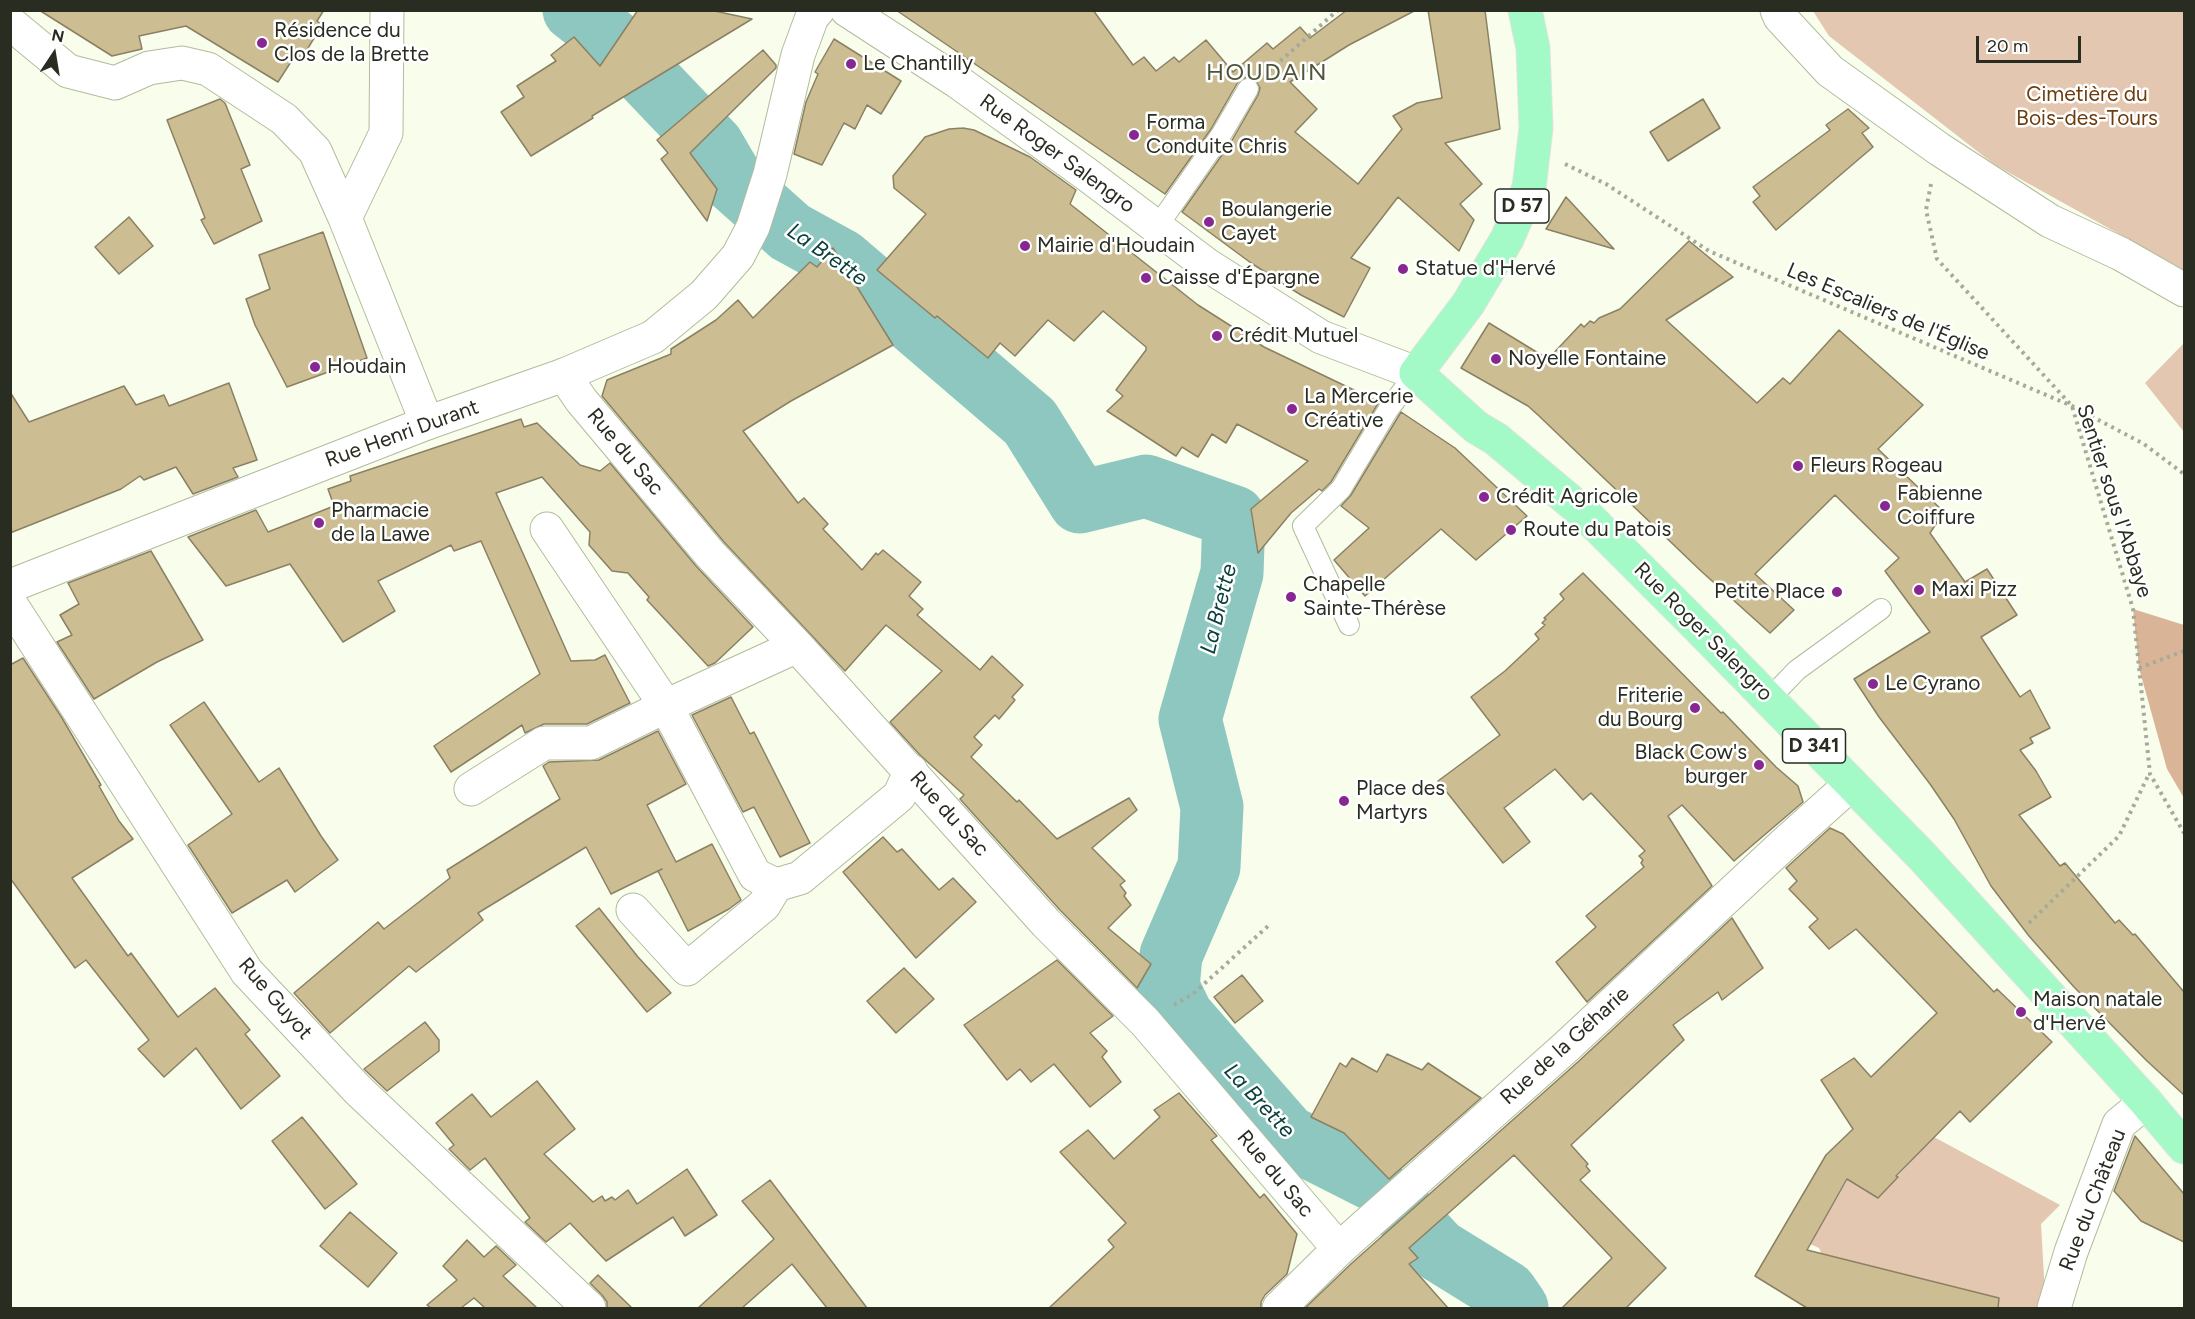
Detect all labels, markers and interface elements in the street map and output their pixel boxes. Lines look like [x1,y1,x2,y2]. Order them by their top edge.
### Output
place label: Résidence du Clos de la Brette [274,18,429,68]
north arrow [24,24,84,84]
scale bar [1979,24,2084,62]
text: N [50,25,66,46]
text: 20 m [1987,35,2028,57]
marker: Résidence du Clos de la Brette [255,36,269,50]
place label: Le Chantilly [863,51,973,77]
marker: Le Chantilly [844,57,858,71]
district label: HOUDAIN [1206,59,1328,87]
park label: Cimetière du Bois-des-Tours [2016,82,2158,132]
street label: Rue Roger Salengro [974,89,1140,219]
place label: Forma Conduite Chris [1146,110,1287,160]
marker: Forma Conduite Chris [1127,128,1141,142]
road number: D 57 [1495,189,1549,223]
place label: Boulangerie Cayet [1221,197,1332,247]
marker: Boulangerie Cayet [1202,215,1216,229]
water label: La Brette [782,218,872,292]
place label: Mairie d'Houdain [1037,233,1195,259]
marker: Mairie d'Houdain [1018,239,1032,253]
place label: Statue d'Hervé [1415,256,1556,282]
street label: Les Escaliers de l'Église [1783,258,1993,366]
marker: Statue d'Hervé [1396,262,1410,276]
place label: Caisse d'Épargne [1158,265,1320,291]
marker: Caisse d'Épargne [1139,271,1153,285]
place label: Crédit Mutuel [1229,323,1358,349]
marker: Crédit Mutuel [1210,329,1224,343]
place label: Noyelle Fontaine [1508,346,1666,372]
marker: Noyelle Fontaine [1489,352,1503,366]
place label: Houdain [327,354,406,380]
marker: Houdain [308,360,322,374]
place label: La Mercerie Créative [1304,384,1413,434]
street label: Rue Henri Durant [322,395,482,473]
street label: Sentier sous l'Abbaye [2071,401,2157,601]
marker: La Mercerie Créative [1285,402,1299,416]
street label: Rue du Sac [581,403,669,501]
place label: Fleurs Rogeau [1810,453,1943,479]
marker: Fleurs Rogeau [1791,459,1805,473]
place label: Fabienne Coiffure [1897,481,1983,531]
place label: Crédit Agricole [1496,484,1638,510]
marker: Crédit Agricole [1477,490,1491,504]
place label: Pharmacie de la Lawe [331,498,430,548]
marker: Fabienne Coiffure [1878,499,1892,513]
marker: Pharmacie de la Lawe [312,516,326,530]
place label: Route du Patois [1523,517,1671,543]
marker: Route du Patois [1504,523,1518,537]
street label: Rue Roger Salengro [1628,557,1778,707]
water label: La Brette [1195,561,1243,657]
place label: Chapelle Sainte-Thérèse [1303,572,1446,622]
place label: Maxi Pizz [1931,577,2017,603]
place label: Petite Place [1714,579,1825,605]
marker: Maxi Pizz [1912,583,1926,597]
marker: Petite Place [1830,585,1844,599]
marker: Chapelle Sainte-Thérèse [1284,590,1298,604]
place label: Le Cyrano [1885,671,1980,697]
marker: Le Cyrano [1866,677,1880,691]
place label: Friterie du Bourg [1598,683,1683,733]
marker: Friterie du Bourg [1688,701,1702,715]
road number: D 341 [1782,729,1846,763]
place label: Black Cow's burger [1635,740,1747,790]
marker: Black Cow's burger [1752,758,1766,772]
street label: Rue du Sac [904,766,994,862]
place label: Place des Martyrs [1356,776,1445,826]
marker: Place des Martyrs [1337,794,1351,808]
street label: Rue Guyot [233,953,317,1045]
street label: Rue de la Géharie [1496,982,1634,1110]
place label: Maison natale d'Hervé [2033,987,2162,1037]
marker: Maison natale d'Hervé [2014,1005,2028,1019]
water label: La Brette [1218,1058,1300,1144]
street label: Rue du Sac [1231,1125,1319,1223]
street label: Rue du Château [2054,1125,2132,1275]

